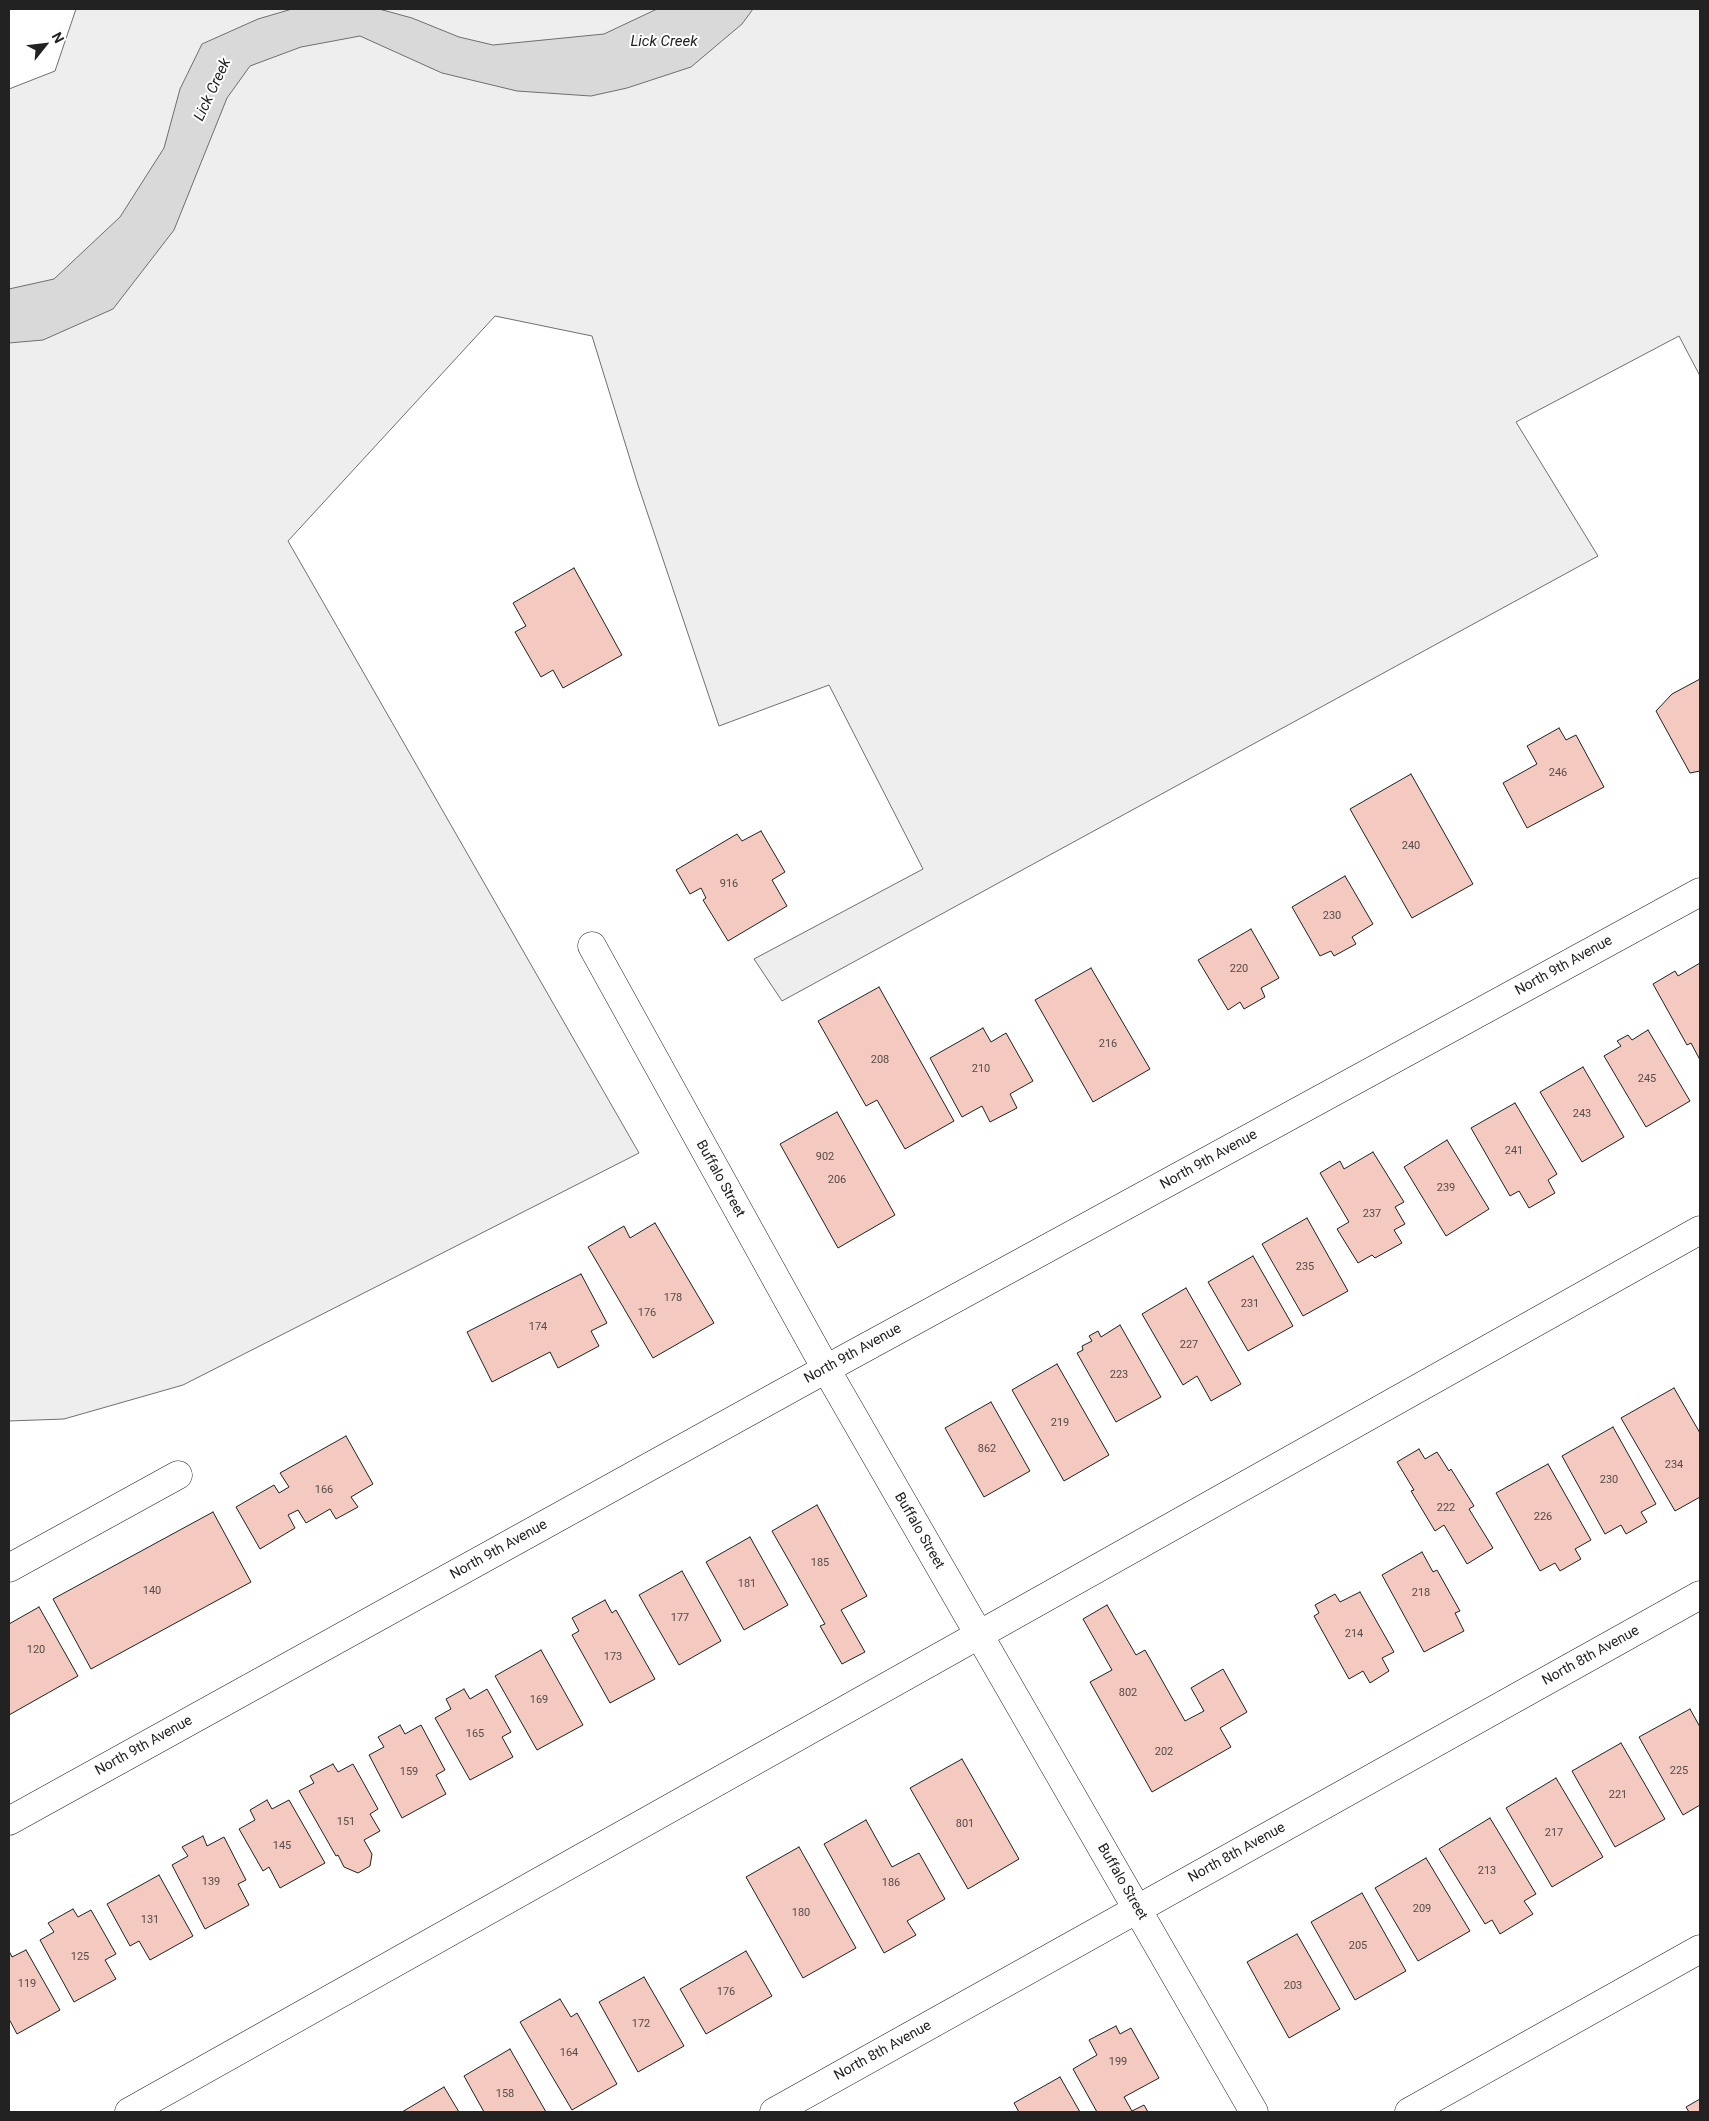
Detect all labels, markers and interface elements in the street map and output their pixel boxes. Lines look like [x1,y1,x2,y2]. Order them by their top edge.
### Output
north arrow [20,20,70,70]
text: N [49,30,68,46]
water label: Lick Creek [630,33,698,51]
water label: Lick Creek [191,56,235,124]
house number: 246 [1549,766,1567,780]
house number: 240 [1402,839,1420,853]
house number: 916 [720,877,738,891]
house number: 230 [1323,909,1341,923]
street label: North 9th Avenue [1513,932,1615,1000]
house number: 220 [1230,962,1248,976]
house number: 216 [1099,1037,1117,1051]
house number: 208 [871,1053,889,1067]
house number: 210 [972,1062,990,1076]
house number: 245 [1638,1072,1656,1086]
house number: 243 [1573,1107,1591,1121]
street label: North 9th Avenue [1158,1126,1260,1194]
street label: Buffalo Street [692,1138,748,1220]
house number: 241 [1505,1144,1523,1158]
house number: 902 [816,1150,834,1164]
house number: 206 [828,1173,846,1187]
house number: 239 [1437,1181,1455,1195]
house number: 237 [1363,1207,1381,1221]
house number: 235 [1296,1260,1314,1274]
house number: 178 [664,1291,682,1305]
house number: 231 [1241,1297,1259,1311]
house number: 176 [638,1306,656,1320]
house number: 174 [529,1320,547,1334]
street label: North 9th Avenue [802,1320,904,1388]
house number: 227 [1180,1338,1198,1352]
house number: 223 [1110,1368,1128,1382]
house number: 219 [1051,1416,1069,1430]
house number: 862 [978,1442,996,1456]
house number: 234 [1665,1458,1683,1472]
house number: 230 [1600,1473,1618,1487]
house number: 166 [315,1483,333,1497]
street label: Buffalo Street [890,1490,948,1572]
house number: 222 [1437,1501,1455,1515]
house number: 226 [1534,1510,1552,1524]
street label: North 9th Avenue [448,1516,550,1584]
house number: 185 [811,1556,829,1570]
house number: 181 [738,1577,756,1591]
house number: 140 [143,1584,161,1598]
house number: 218 [1412,1586,1430,1600]
house number: 177 [671,1611,689,1625]
street label: North 8th Avenue [1540,1622,1642,1690]
house number: 214 [1345,1627,1363,1641]
house number: 120 [27,1643,45,1657]
house number: 173 [604,1650,622,1664]
house number: 802 [1119,1686,1137,1700]
house number: 169 [530,1693,548,1707]
street label: North 9th Avenue [93,1712,195,1780]
house number: 165 [466,1727,484,1741]
house number: 202 [1155,1745,1173,1759]
house number: 225 [1670,1764,1688,1778]
house number: 159 [400,1765,418,1779]
house number: 221 [1609,1788,1627,1802]
house number: 151 [337,1815,355,1829]
house number: 801 [956,1817,974,1831]
street label: North 8th Avenue [1186,1819,1288,1887]
house number: 217 [1545,1826,1563,1840]
house number: 145 [273,1839,291,1853]
street label: Buffalo Street [1093,1841,1151,1923]
house number: 213 [1478,1864,1496,1878]
house number: 139 [202,1875,220,1889]
house number: 186 [882,1876,900,1890]
house number: 209 [1413,1902,1431,1916]
house number: 180 [792,1906,810,1920]
house number: 131 [141,1913,159,1927]
house number: 205 [1349,1939,1367,1953]
house number: 125 [71,1950,89,1964]
house number: 119 [18,1977,36,1991]
house number: 203 [1284,1979,1302,1993]
house number: 176 [717,1985,735,1999]
house number: 172 [632,2017,650,2031]
street label: North 8th Avenue [832,2017,934,2085]
house number: 164 [560,2046,578,2060]
house number: 199 [1109,2055,1127,2069]
house number: 158 [496,2087,514,2101]

